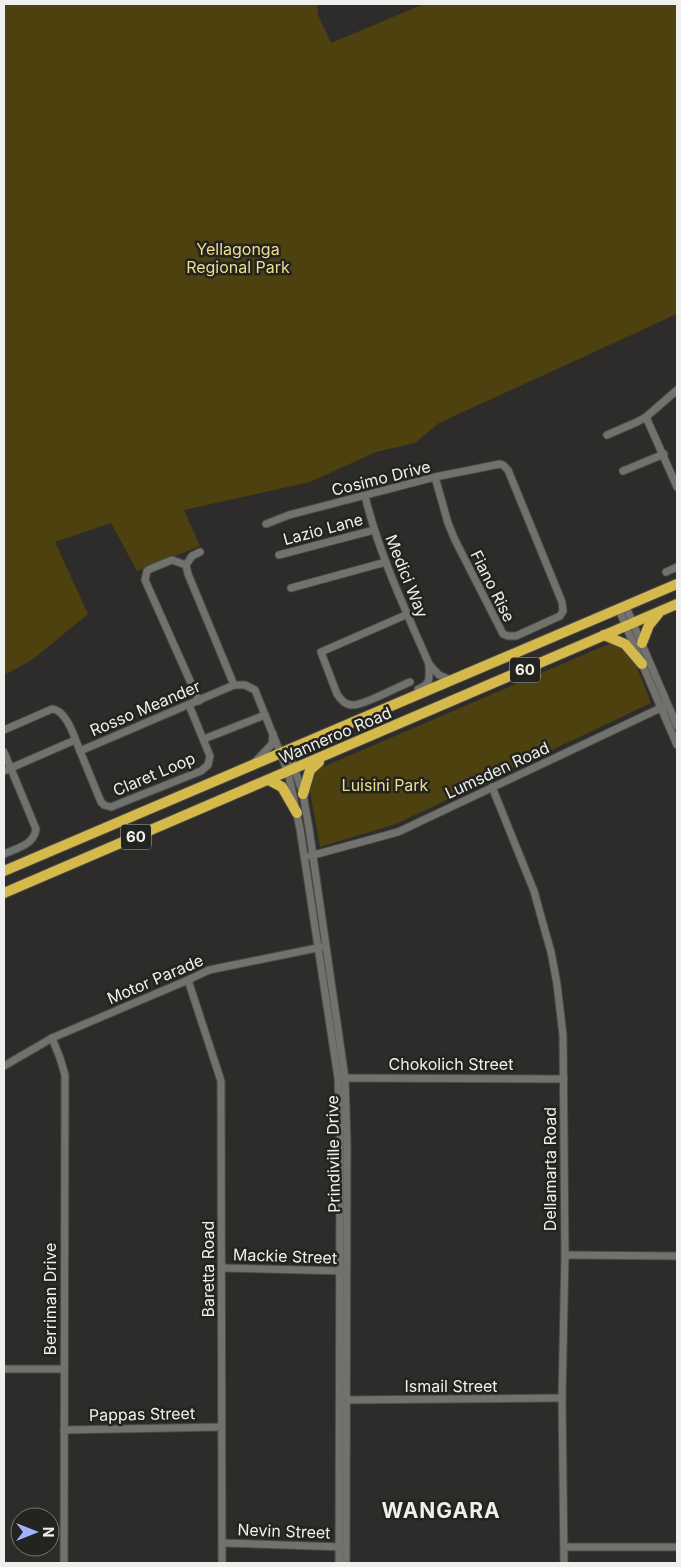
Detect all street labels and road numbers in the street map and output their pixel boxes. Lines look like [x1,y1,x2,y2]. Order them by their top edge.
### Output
street label: Cosimo Drive [329,456,433,500]
street label: Lazio Lane [281,509,365,549]
street label: Medici Way [381,532,433,620]
street label: Fiano Rise [466,547,520,625]
road number: 60 [510,658,540,682]
street label: Rosso Meander [87,676,203,740]
street label: Wanneroo Road [276,702,394,768]
street label: Lumsden Road [442,737,552,803]
street label: Claret Loop [110,748,198,800]
road number: 60 [121,824,151,850]
street label: Motor Parade [104,950,206,1008]
street label: Chokolich Street [389,1054,513,1074]
street label: Prindiville Drive [322,1095,344,1213]
street label: Dellamarta Road [540,1107,560,1231]
street label: Baretta Road [198,1221,218,1317]
street label: Berriman Drive [40,1243,60,1355]
street label: Mackie Street [233,1244,337,1268]
street label: Ismail Street [404,1376,498,1396]
street label: Pappas Street [89,1403,195,1425]
street label: Nevin Street [237,1519,331,1543]

